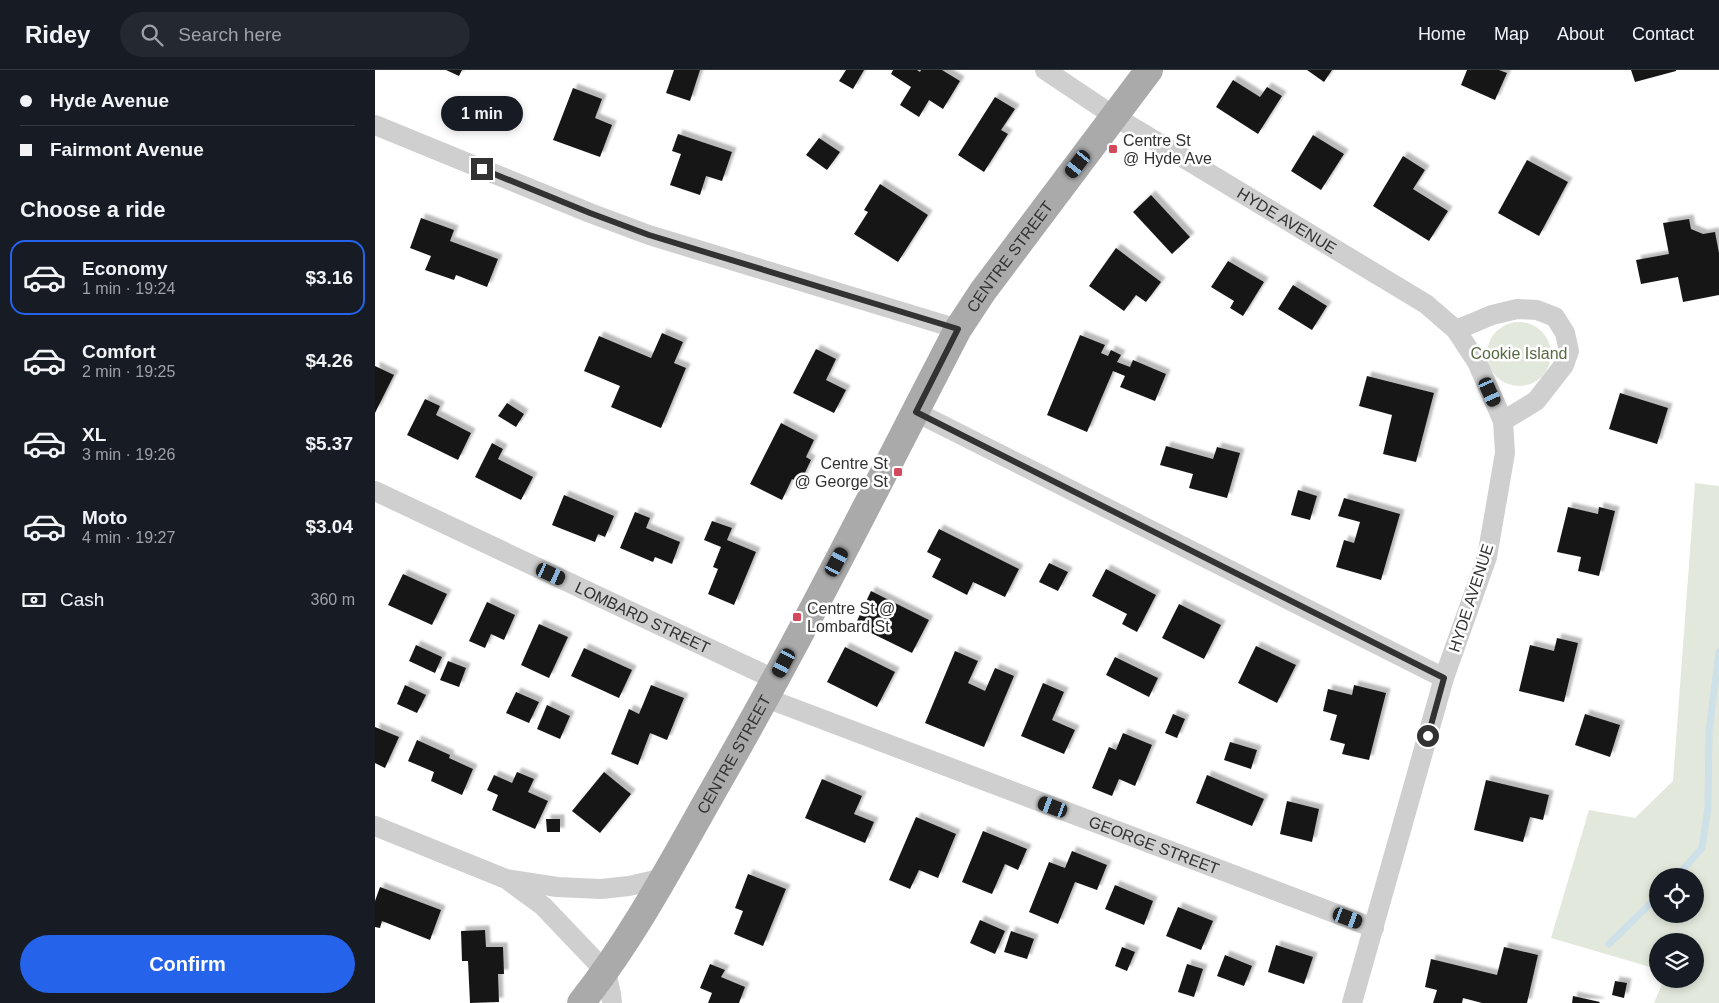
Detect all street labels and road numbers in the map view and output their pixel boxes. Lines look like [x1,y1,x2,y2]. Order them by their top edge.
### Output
street label: HYDE AVENUE [1234,184,1340,257]
street label: CENTRE STREET [963,198,1056,315]
street label: HYDE AVENUE [1446,542,1496,654]
street label: LOMBARD STREET [573,578,713,656]
street label: CENTRE STREET [693,692,774,817]
street label: GEORGE STREET [1087,812,1222,877]

